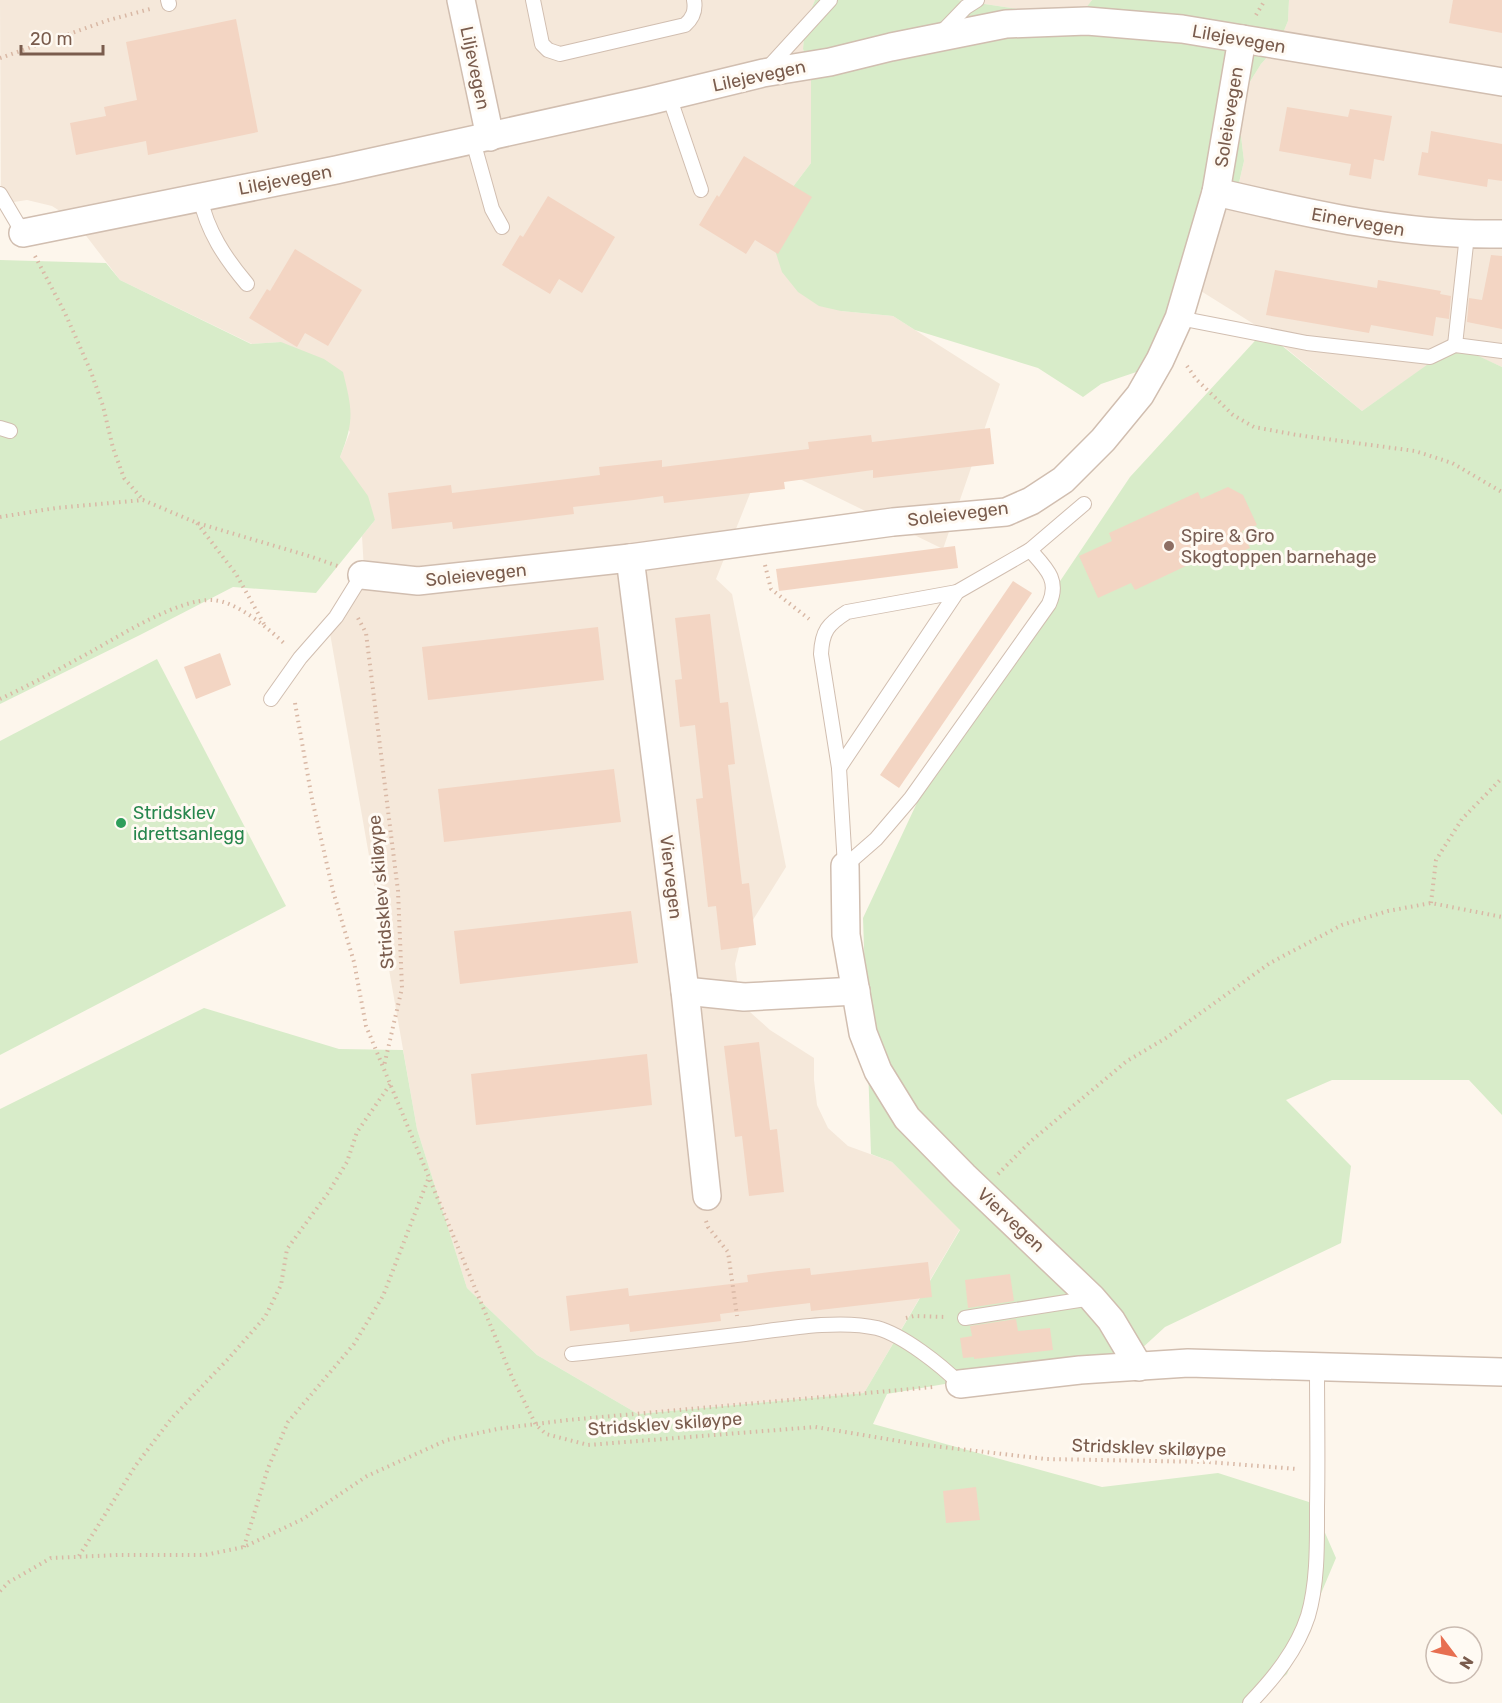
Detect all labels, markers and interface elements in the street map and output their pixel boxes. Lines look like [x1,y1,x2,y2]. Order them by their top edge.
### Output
scale bar [21,18,104,56]
street label: Lilejevegen [1190,20,1288,58]
street label: Liljevegen [455,24,495,112]
text: 20 m [30,28,72,50]
street label: Lilejevegen [710,55,808,97]
street label: Soleievegen [1210,65,1248,169]
street label: Lilejevegen [236,160,334,200]
street label: Einervegen [1310,203,1406,241]
street label: Soleievegen [906,497,1010,531]
place label: Spire & Gro Skogtoppen barnehage [1181,525,1377,568]
marker: Spire & Gro Skogtoppen barnehage [1162,539,1176,553]
street label: Soleievegen [424,559,528,591]
place label: Stridsklev idrettsanlegg [133,802,245,845]
street label: Stridsklev skiløype [363,814,399,970]
marker: Stridsklev idrettsanlegg [114,816,128,830]
street label: Viervegen [655,834,687,920]
street label: Viervegen [973,1183,1049,1257]
street label: Stridsklev skiløype [587,1408,743,1440]
street label: Stridsklev skiløype [1071,1434,1227,1462]
north arrow [1424,1625,1484,1685]
text: N [1455,1653,1477,1673]

